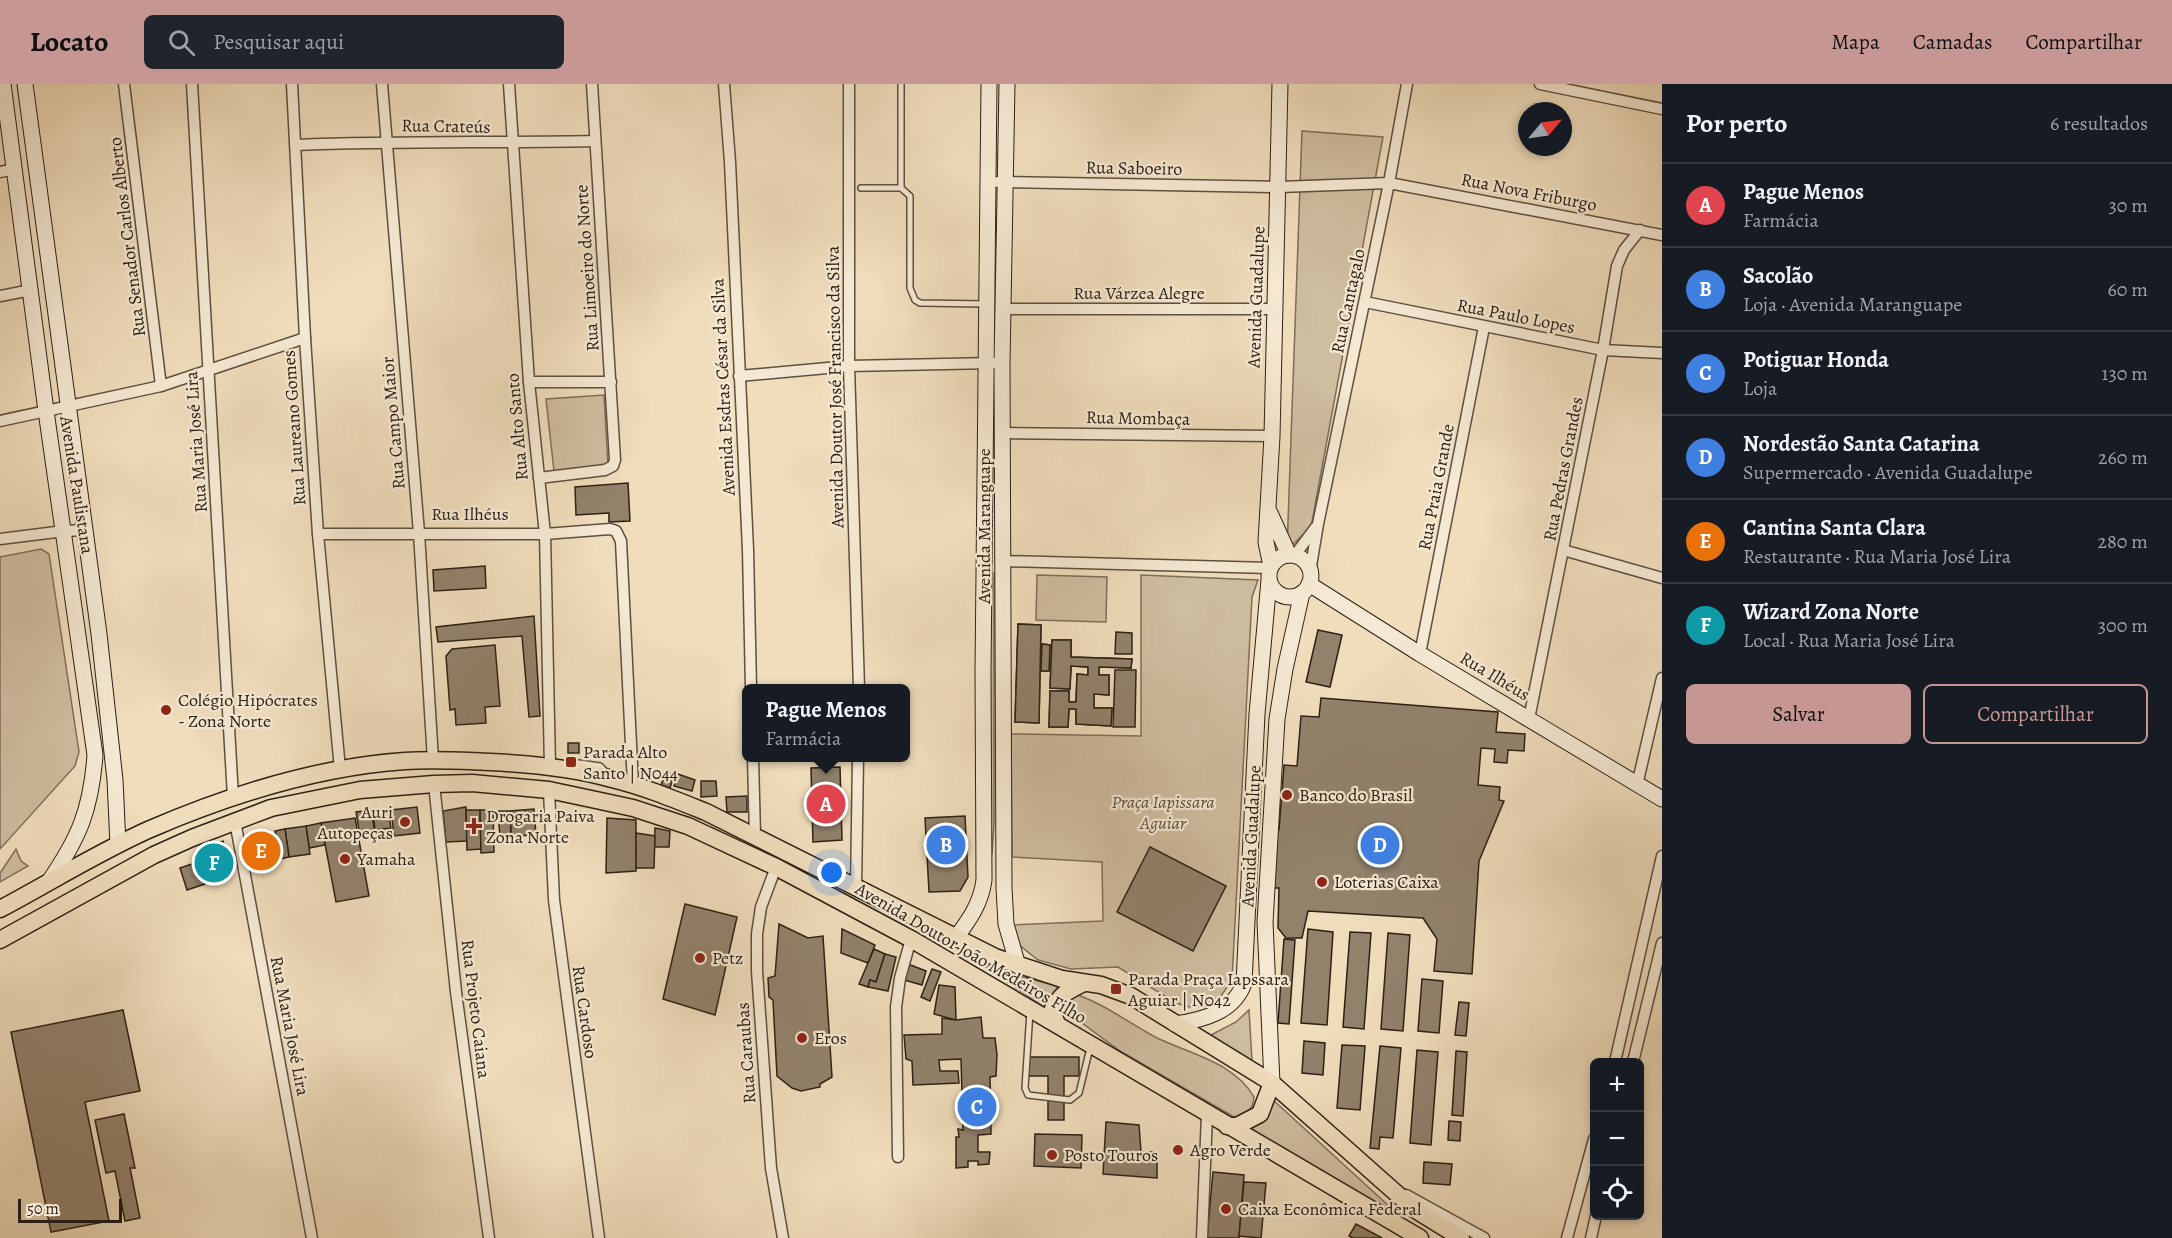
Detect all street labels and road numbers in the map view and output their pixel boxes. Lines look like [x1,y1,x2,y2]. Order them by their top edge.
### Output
street label: Rua Crateús [401,113,491,139]
street label: Rua Senador Carlos Alberto [103,136,151,338]
street label: Rua Saboeiro [1085,155,1183,181]
street label: Rua Nova Friburgo [1459,167,1599,217]
street label: Rua Limoeiro do Norte [569,184,605,352]
street label: Avenida Guadalupe [1241,226,1270,369]
street label: Avenida Doutor José Francisco da Silva [821,245,849,529]
street label: Rua Cantagalo [1325,246,1371,356]
street label: Avenida Esdras César da Silva [705,277,741,497]
street label: Rua Várzea Alegre [1073,281,1205,305]
street label: Rua Paulo Lopes [1455,293,1577,339]
street label: Rua Laureano Gomes [277,349,311,507]
street label: Rua Campo Maior [375,356,411,490]
street label: Rua Maria José Lira [179,370,213,514]
street label: Rua Alto Santo [500,372,534,482]
street label: Rua Pedras Grandes [1537,395,1589,543]
street label: Rua Mombaça [1086,405,1191,431]
street label: Avenida Paulistana [54,413,100,556]
street label: Rua Praia Grande [1412,422,1460,552]
street label: Avenida Maranguape [972,448,996,605]
street label: Rua Ilhéus [431,502,509,526]
street label: Rua Ilhéus [1456,646,1534,706]
street label: Avenida Guadalupe [1235,764,1267,909]
street label: Avenida Doutor João Medeiros Filho [850,876,1091,1029]
street label: Rua Projeto Caiana [456,938,497,1081]
street label: Rua Maria José Lira [265,954,315,1098]
street label: Rua Cardoso [567,964,603,1060]
street label: Rua Caraubas [730,1002,762,1104]

